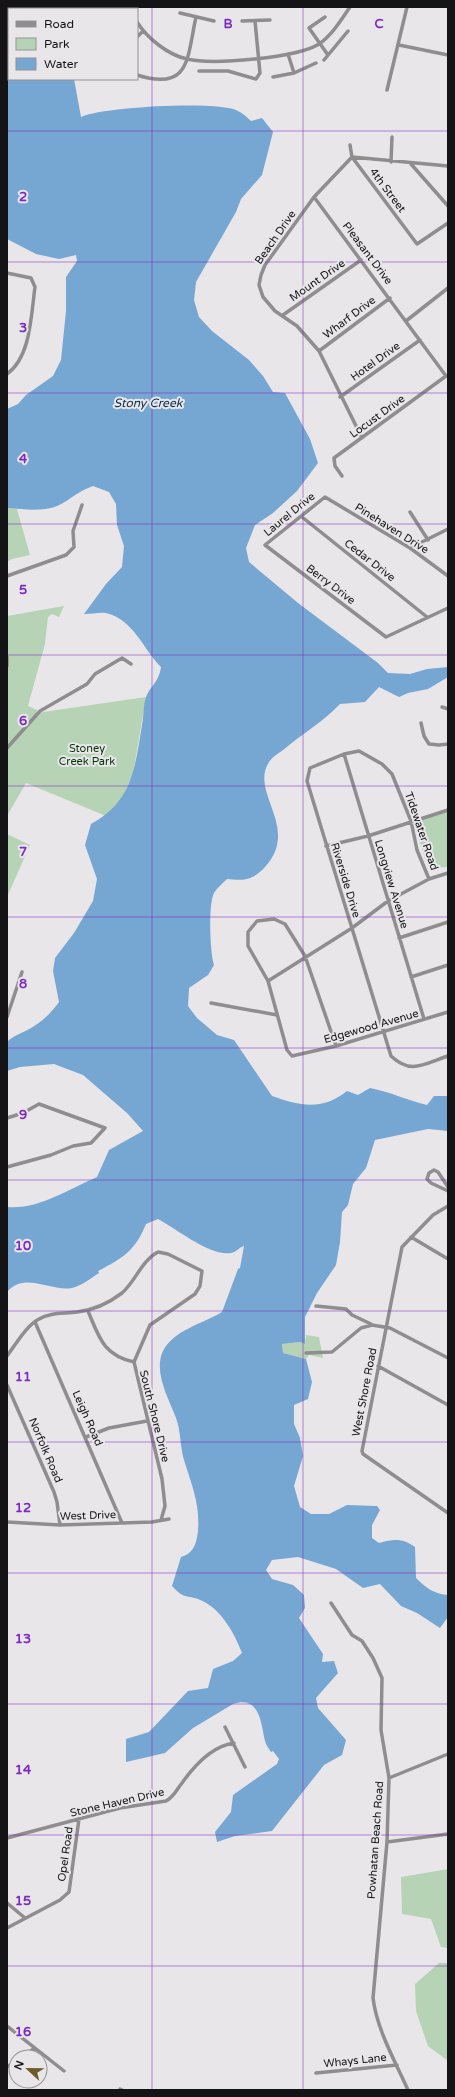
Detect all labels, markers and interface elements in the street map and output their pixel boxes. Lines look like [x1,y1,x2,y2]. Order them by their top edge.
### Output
legend [8,8,138,80]
text: B [223,16,233,32]
text: C [374,16,384,32]
text: Road [44,17,74,31]
text: Park [44,37,70,51]
text: Water [44,57,79,71]
street label: 4th Street [367,166,408,215]
text: 2 [19,189,27,205]
street label: Beach Drive [252,208,299,267]
street label: Pleasant Drive [340,220,395,287]
street label: Mount Drive [287,257,347,304]
street label: Wharf Drive [320,293,378,341]
text: 3 [19,320,27,336]
street label: Hotel Drive [348,339,403,384]
street label: Locust Drive [347,392,407,441]
water label: Stony Creek [114,396,184,410]
text: 4 [19,451,28,467]
street label: Laurel Drive [261,490,318,539]
street label: Pinehaven Drive [353,501,431,556]
street label: Cedar Drive [342,536,398,584]
street label: Berry Drive [304,562,358,607]
text: 5 [19,582,27,598]
text: 6 [19,713,27,729]
park label: Stoney Creek Park [59,742,115,768]
street label: Tidewater Road [402,790,441,872]
street label: Longview Avenue [372,838,411,930]
street label: Riverside Drive [328,841,363,919]
text: 7 [19,844,27,860]
text: 8 [19,976,27,992]
street label: Edgewood Avenue [322,1007,420,1046]
text: 9 [19,1107,27,1123]
text: 10 [15,1238,31,1254]
street label: West Shore Road [350,1347,379,1438]
text: 11 [15,1369,31,1385]
street label: South Shore Drive [137,1369,172,1463]
street label: Leigh Road [70,1388,106,1448]
street label: Norfolk Road [26,1416,65,1485]
text: 12 [15,1500,31,1516]
street label: West Drive [60,1508,116,1523]
text: 13 [15,1631,31,1647]
text: 14 [15,1762,32,1778]
street label: Powhatan Beach Road [365,1781,386,1899]
street label: Stone Haven Drive [69,1785,165,1820]
street label: Opel Road [55,1826,76,1882]
text: 15 [15,1893,31,1909]
text: 16 [15,2024,31,2040]
north arrow [8,2049,48,2089]
street label: Whays Lane [323,2051,387,2070]
text: N [12,2059,27,2072]

